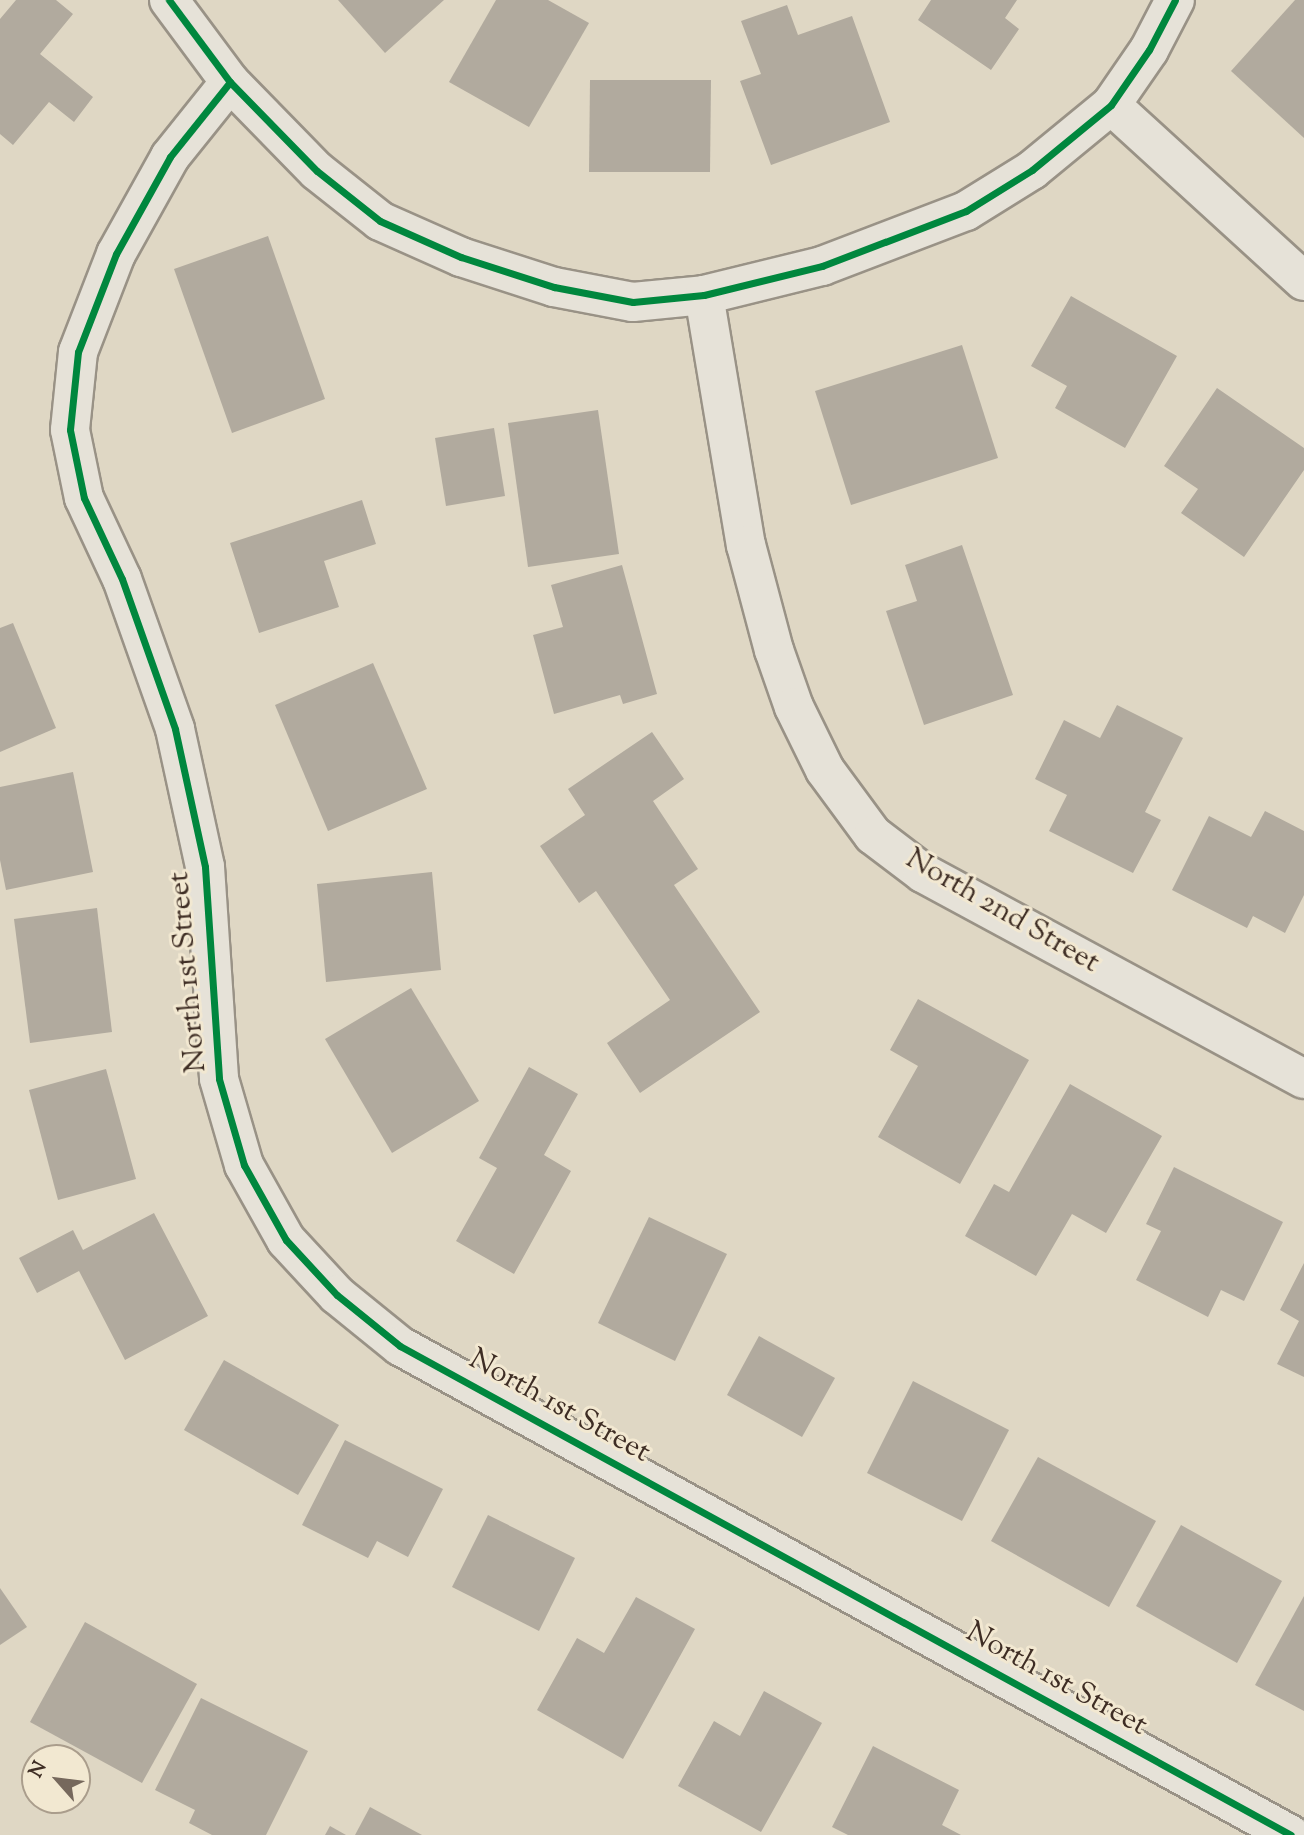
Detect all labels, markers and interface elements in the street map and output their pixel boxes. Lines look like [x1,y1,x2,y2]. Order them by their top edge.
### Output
street label: North 2nd Street [899,842,1105,982]
street label: North 1st Street [162,870,216,1074]
street label: North 1st Street [462,1342,656,1472]
street label: North 1st Street [959,1615,1153,1745]
north arrow [21,1744,91,1814]
text: N [23,1757,54,1783]

